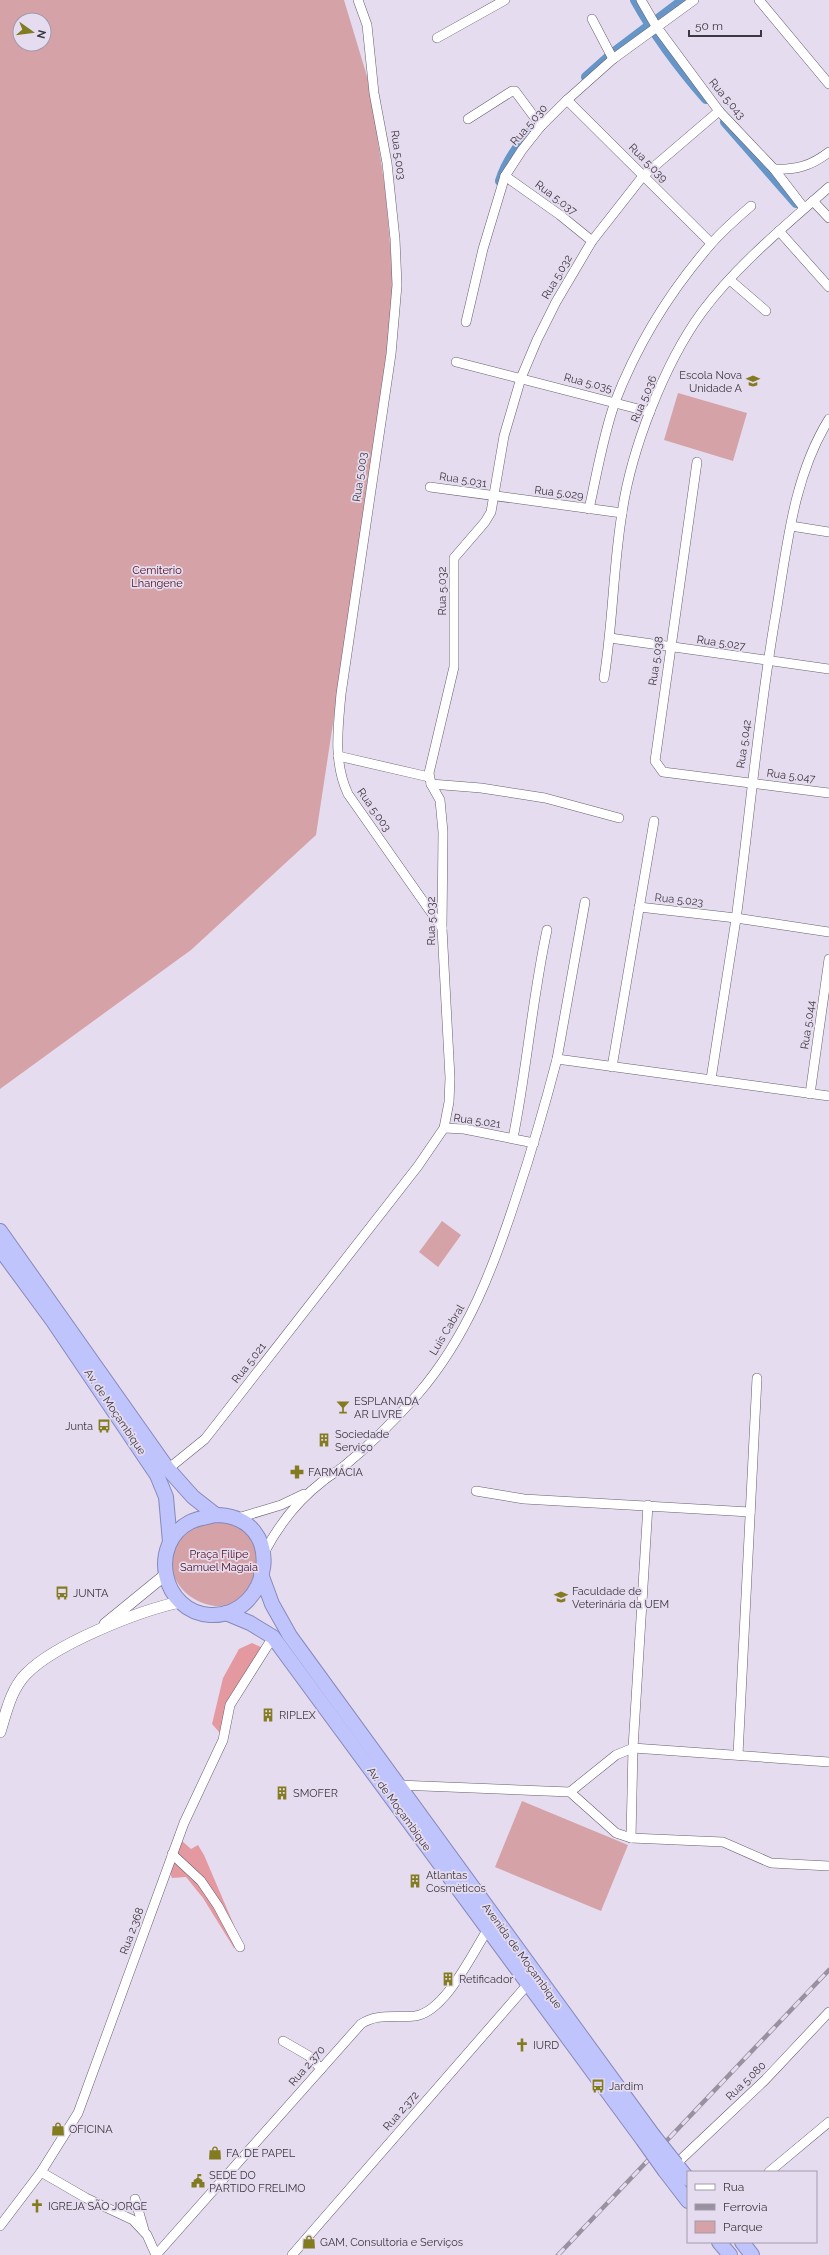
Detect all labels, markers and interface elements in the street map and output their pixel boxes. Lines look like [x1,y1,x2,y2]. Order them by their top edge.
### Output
north arrow [12,12,52,52]
scale bar [689,12,761,38]
text: 50 m [695,19,723,33]
text: N [34,29,49,40]
street label: Rua 5.043 [706,76,748,122]
street label: Rua 5.030 [508,102,550,148]
street label: Rua 5.003 [388,129,408,181]
street label: Rua 5.039 [626,141,670,185]
street label: Rua 5.037 [533,178,580,218]
street label: Rua 5.032 [539,252,575,301]
place label: Escola Nova Unidade A [679,369,743,395]
street label: Rua 5.035 [563,371,613,395]
street label: Rua 5.036 [628,373,660,424]
school or university icon: Escola Nova Unidade A [745,373,761,389]
street label: Rua 5.003 [350,451,370,503]
street label: Rua 5.031 [438,470,488,490]
street label: Rua 5.029 [534,484,584,502]
park label: Cemiterio Lhangene [131,564,183,590]
street label: Rua 5.032 [436,566,449,615]
street label: Rua 5.027 [696,633,746,653]
street label: Rua 5.038 [646,636,666,686]
street label: Rua 5.042 [734,719,754,769]
street label: Rua 5.047 [766,767,816,785]
street label: Rua 5.003 [354,786,394,834]
street label: Rua 5.023 [654,891,704,909]
street label: Rua 5.032 [425,896,438,945]
street label: Rua 5.044 [798,1000,818,1050]
street label: Rua 5.021 [452,1111,502,1131]
street label: Luis Cabral [427,1302,467,1358]
street label: Rua 5.021 [229,1340,269,1386]
street label: Av. de Moçambique [82,1367,149,1458]
place label: ESPLANADA AR LIVRE [354,1395,420,1421]
bar icon: ESPLANADA AR LIVRE [335,1399,351,1415]
bus stop icon: Junta [96,1418,112,1434]
place label: Junta [65,1420,93,1433]
place label: Sociedade Serviço [335,1428,390,1454]
building icon: Sociedade Serviço [316,1432,332,1448]
pharmacy icon: FARMÁCIA [289,1464,305,1480]
place label: FARMÁCIA [308,1465,363,1479]
park label: Praça Filipe Samuel Magaia [180,1548,258,1574]
bus stop icon: JUNTA [54,1585,70,1601]
place label: Faculdade de Veterinária da UEM [572,1585,669,1611]
place label: JUNTA [73,1587,109,1600]
school or university icon: Faculdade de Veterinária da UEM [553,1589,569,1605]
building icon: RIPLEX [260,1707,276,1723]
place label: RIPLEX [279,1709,316,1722]
street label: Av. de Moçambique [364,1765,434,1854]
building icon: SMOFER [274,1785,290,1801]
place label: SMOFER [293,1787,338,1800]
place label: Atlantas Cosmèticos [426,1869,486,1895]
building icon: Atlantas Cosmèticos [407,1873,423,1889]
street label: Avenida de Moçambique [479,1901,565,2012]
street label: Rua 2.368 [117,1906,147,1956]
building icon: Retificador [440,1971,456,1987]
place label: Retificador [459,1973,513,1986]
church icon: IURD [514,2037,530,2053]
place label: IURD [533,2039,559,2052]
street label: Rua 2.370 [286,2043,328,2089]
street label: Rua 5.080 [723,2059,769,2103]
bus stop icon: Jardim [590,2078,606,2094]
place label: Jardim [609,2080,643,2093]
street label: Rua 2.372 [380,2089,422,2133]
shop icon: OFICINA [50,2121,66,2137]
place label: OFICINA [69,2123,113,2136]
shop icon: FA. DE PAPEL [207,2145,223,2161]
place label: FA. DE PAPEL [226,2147,296,2160]
place label: SEDE DO PARTIDO FRELIMO [209,2169,306,2195]
legend [687,2171,817,2243]
public building icon: SEDE DO PARTIDO FRELIMO [190,2173,206,2189]
text: Rua [723,2180,744,2194]
church icon: IGREJA SÃO JORGE [29,2198,45,2214]
place label: IGREJA SÃO JORGE [48,2199,148,2213]
text: Ferrovia [723,2200,767,2214]
text: Parque [723,2220,763,2234]
shop icon: GAM, Consultoria e Serviços [301,2234,317,2250]
place label: GAM, Consultoria e Serviços [320,2236,463,2249]

